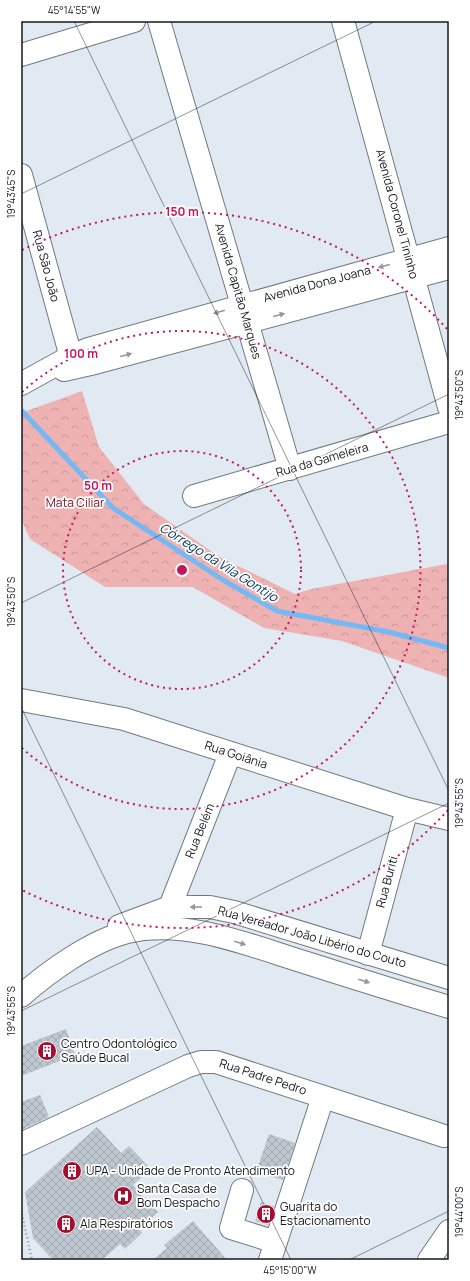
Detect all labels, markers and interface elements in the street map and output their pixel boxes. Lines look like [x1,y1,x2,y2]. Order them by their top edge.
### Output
text: 45°14'55"W [48,3,101,17]
street label: Avenida Coronel Tininho [372,147,423,281]
text: 19°43'45"S [4,170,18,218]
text: 150 m [165,203,199,220]
street label: Avenida Capitão Marques [211,221,266,361]
street label: Rua São João [29,228,64,304]
street label: Avenida Dona Joana [261,261,372,306]
one-way arrow [378,263,391,269]
one-way arrow [212,309,225,315]
one-way arrow [272,311,285,317]
text: 100 m [64,345,98,362]
one-way arrow [120,352,132,358]
text: 19°43'50"S [452,370,466,420]
street label: Rua da Gameleira [274,438,370,481]
text: 50 m [84,477,112,494]
park label: Mata Ciliar [46,494,105,511]
water label: Córrego da Vila Gontijo [156,518,283,607]
centre of rings [175,563,189,577]
text: 19°43'50"S [4,577,18,627]
street label: Rua Goiânia [202,736,270,773]
text: 19°43'55"S [452,778,466,828]
street label: Rua Belém [181,801,218,861]
street label: Rua Buriti [371,854,402,910]
street label: Rua Vereador João Libério do Couto [216,901,408,972]
one-way arrow [189,904,202,910]
one-way arrow [234,940,246,946]
one-way arrow [358,978,370,984]
text: 19°43'55"S [4,986,18,1036]
place label: Centro Odontológico Saúde Bucal [61,1035,177,1066]
building icon: Centro Odontológico Saúde Bucal [36,1040,58,1062]
street label: Rua Padre Pedro [217,1054,309,1099]
building icon: UPA - Unidade de Pronto Atendimento [61,1160,83,1182]
place label: UPA - Unidade de Pronto Atendimento [86,1162,295,1179]
place label: Santa Casa de Bom Despacho [137,1180,220,1211]
hospital icon: Santa Casa de Bom Despacho [112,1185,134,1207]
text: 19°44'00"S [452,1187,466,1237]
place label: Guarita do Estacionamento [280,1198,371,1229]
building icon: Guarita do Estacionamento [255,1203,277,1225]
building icon: Ala Respiratórios [55,1213,77,1235]
place label: Ala Respiratórios [80,1215,173,1232]
text: 45°15'00"W [263,1263,317,1277]

